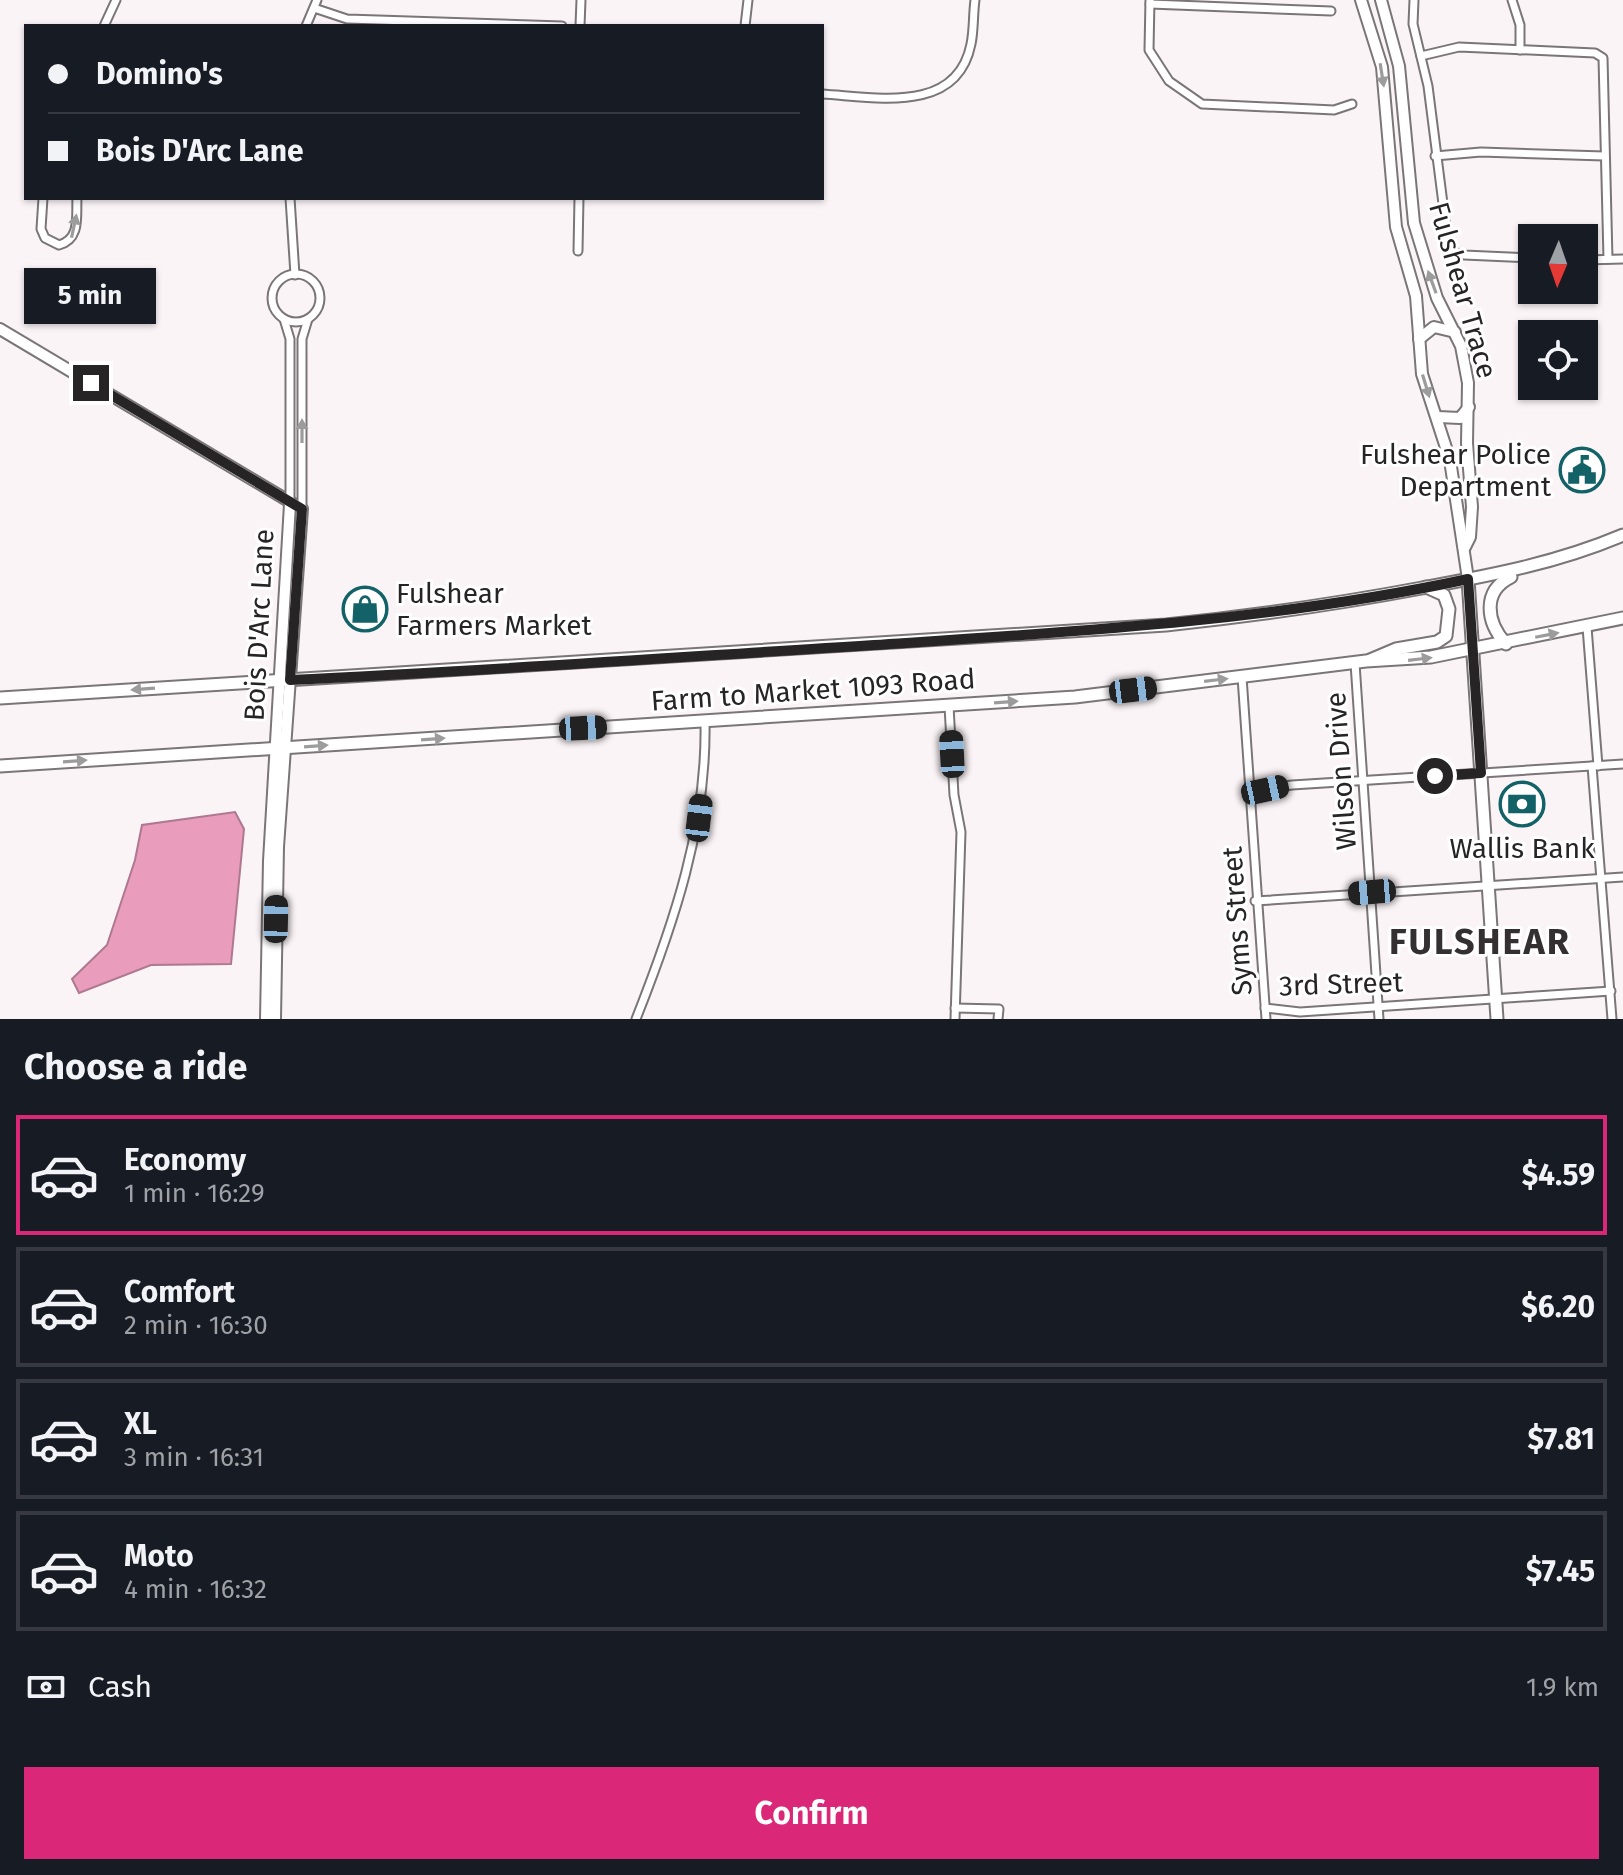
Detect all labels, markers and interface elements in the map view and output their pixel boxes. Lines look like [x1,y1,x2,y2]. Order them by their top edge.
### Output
text: Domino's [96,56,223,92]
one-way arrow [1376,63,1389,88]
text: Bois D'Arc Lane [96,133,304,169]
street label: Fulshear Trace [1422,198,1504,382]
one-way arrow [68,213,81,238]
north arrow [1518,224,1598,304]
map controls [1518,224,1598,400]
callout: 5 min [25,267,157,323]
one-way arrow [1425,270,1438,294]
text: 5 min [58,280,122,311]
button: locate [1518,320,1598,400]
route end [73,365,109,401]
one-way arrow [1420,374,1433,398]
one-way arrow [296,418,308,443]
place label: Fulshear Police Department [1360,438,1552,503]
public building icon: Fulshear Police Department [1558,446,1606,494]
street label: Bois D'Arc Lane [237,528,281,722]
place label: Fulshear Farmers Market [396,577,592,642]
shop icon: Fulshear Farmers Market [341,585,389,633]
one-way arrow [1535,629,1560,641]
one-way arrow [1408,652,1433,665]
street label: Farm to Market 1093 Road [650,662,976,718]
one-way arrow [1204,673,1229,686]
car [1108,675,1158,705]
one-way arrow [130,683,155,696]
street label: Wilson Drive [1319,691,1363,851]
one-way arrow [994,695,1019,708]
car [558,715,608,741]
car [939,729,965,779]
one-way arrow [421,732,446,745]
one-way arrow [304,739,329,752]
one-way arrow [63,754,88,767]
route start [1417,758,1453,794]
car [1239,773,1291,807]
bank icon: Wallis Bank [1498,780,1546,828]
car [684,793,714,843]
place label: Wallis Bank [1449,832,1595,865]
street label: Syms Street [1215,845,1259,997]
car [1347,878,1397,906]
car [264,895,288,943]
district label: FULSHEAR [1389,920,1571,964]
street label: 3rd Street [1278,965,1404,1003]
text: Choose a ride [24,1045,247,1089]
icon: car [28,1139,100,1211]
text: Economy [124,1142,246,1178]
text: $4.59 [1522,1157,1595,1193]
text: 1 min · 16:29 [124,1178,265,1209]
icon: car [28,1271,100,1343]
text: Comfort [124,1274,235,1310]
text: $6.20 [1521,1289,1595,1325]
text: 2 min · 16:30 [124,1310,268,1341]
icon: car [28,1403,100,1475]
text: XL [124,1406,157,1442]
text: $7.81 [1527,1421,1595,1457]
text: 3 min · 16:31 [124,1442,264,1473]
icon: car [28,1535,100,1607]
text: Moto [124,1538,194,1574]
text: $7.45 [1526,1553,1595,1589]
text: 4 min · 16:32 [124,1574,267,1605]
icon: cash [24,1665,68,1709]
text: Cash [88,1669,152,1705]
text: 1.9 km [1526,1672,1599,1703]
button: Confirm [24,1767,1599,1859]

